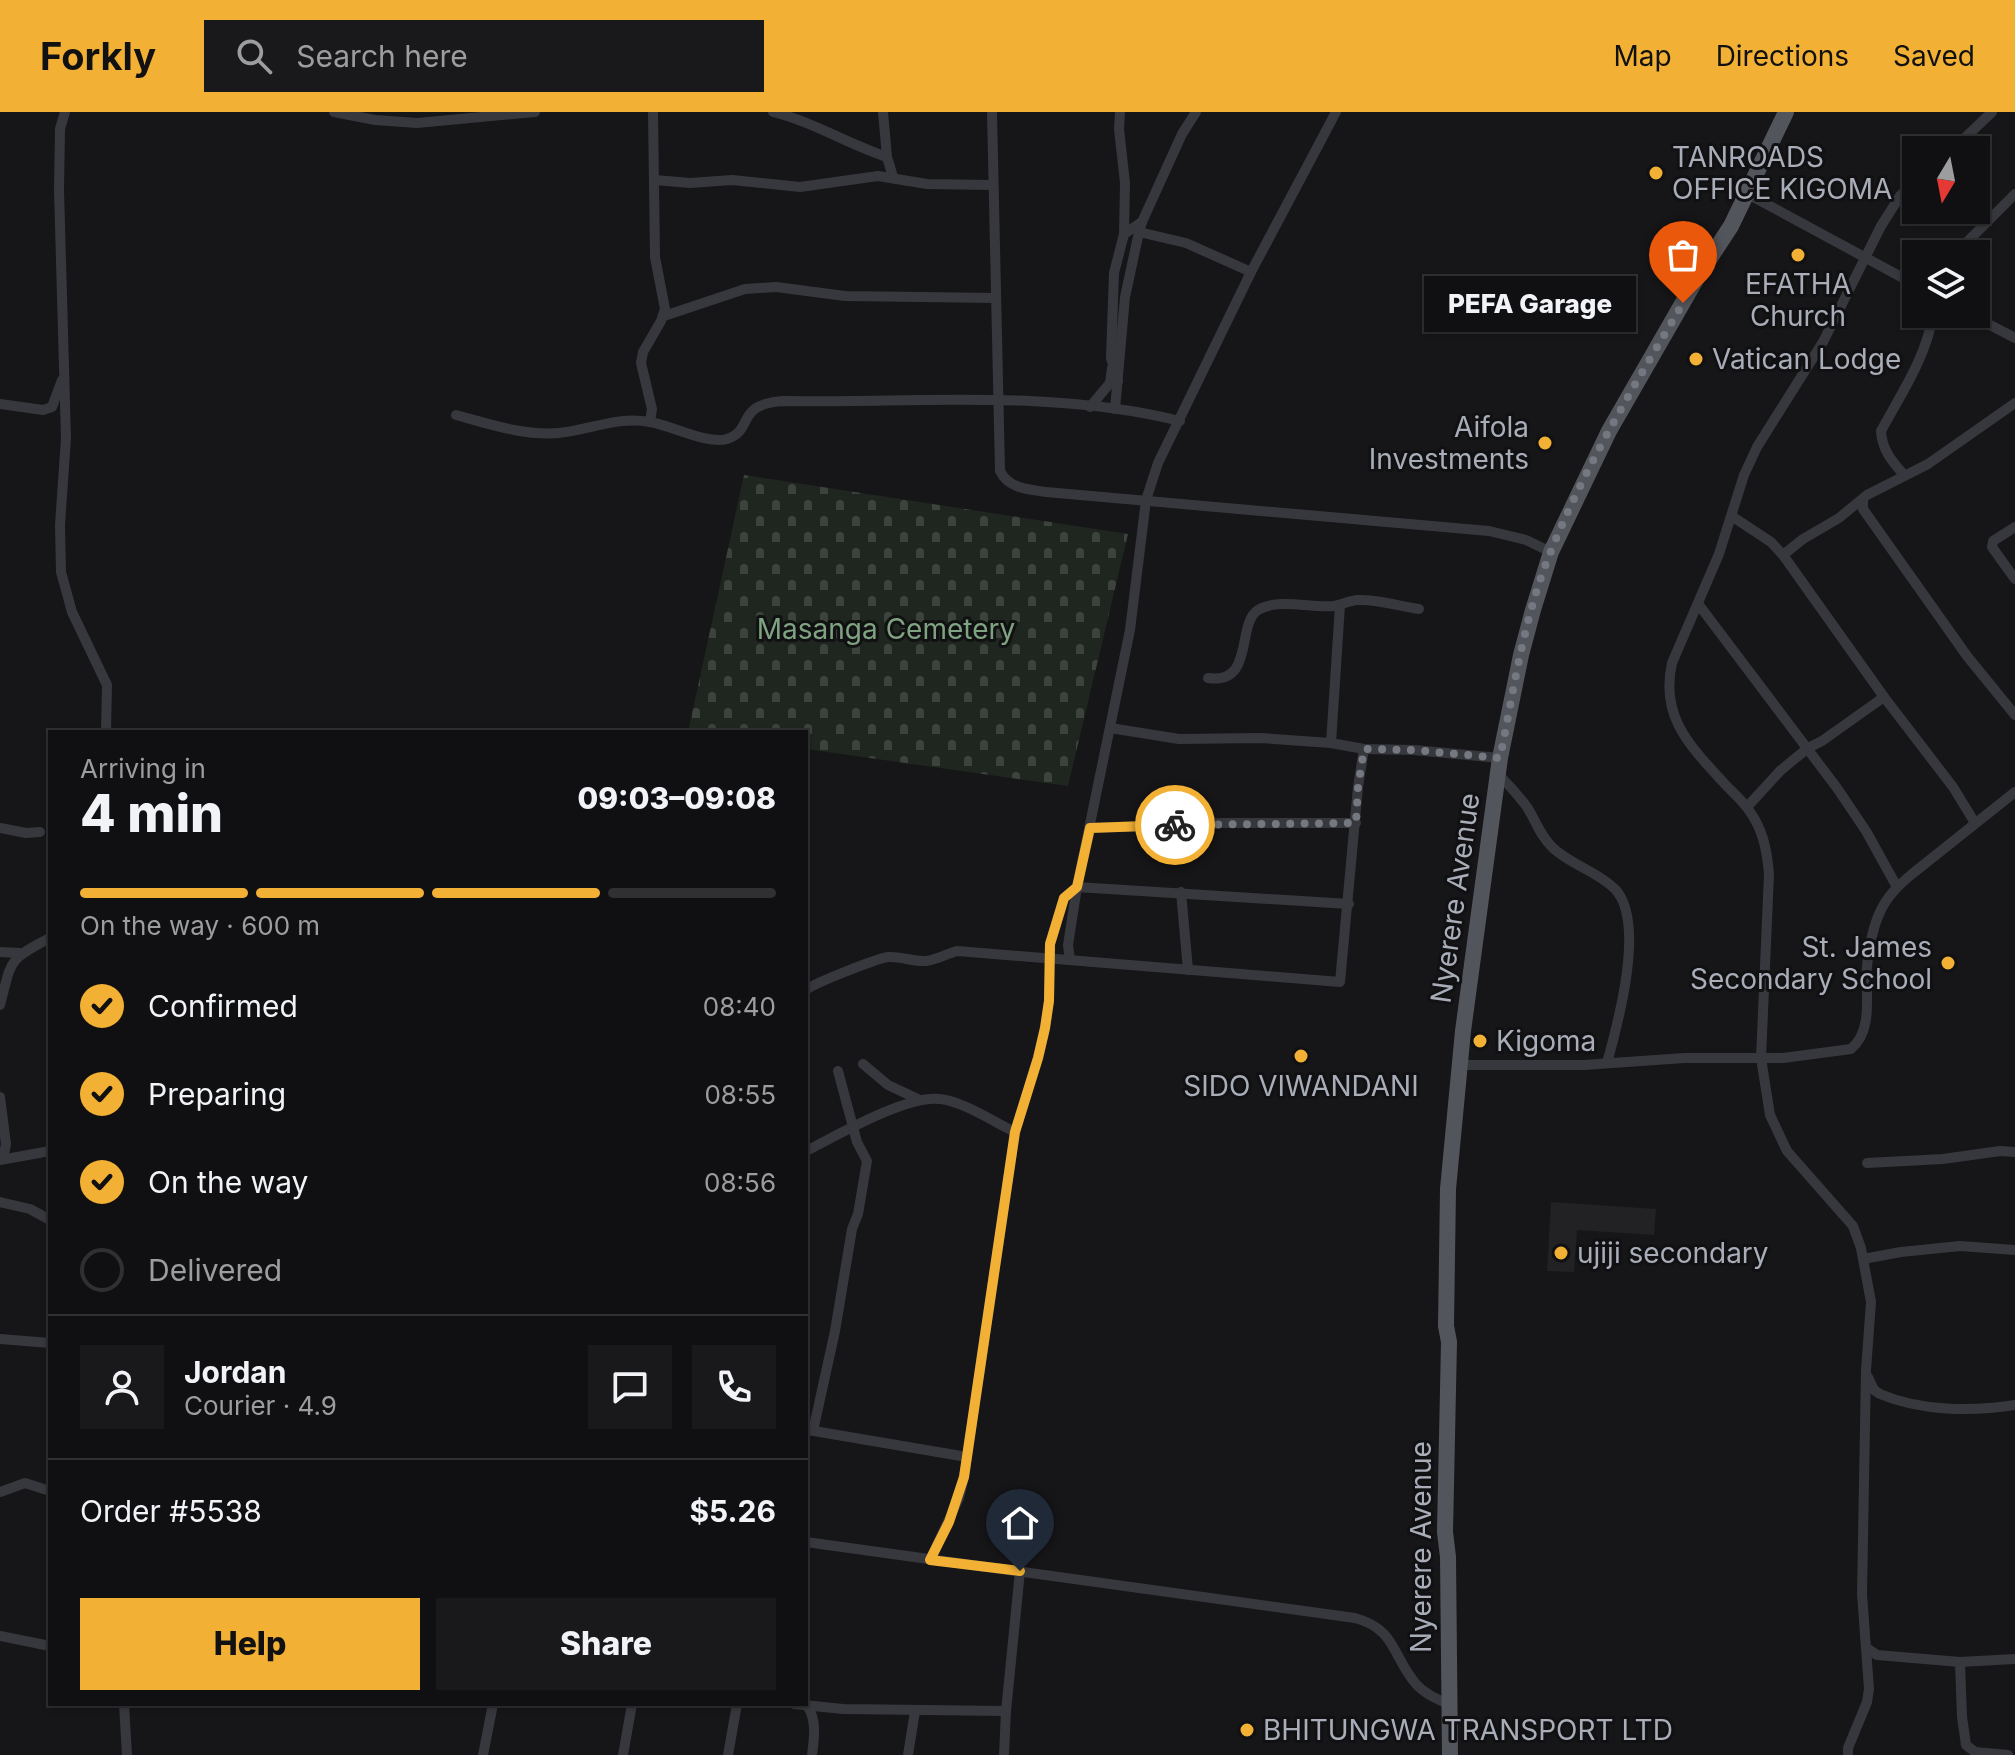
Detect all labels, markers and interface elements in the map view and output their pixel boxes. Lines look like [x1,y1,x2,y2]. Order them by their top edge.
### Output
search box [204,20,764,92]
text: Forkly [40,33,156,79]
icon: search [232,34,276,78]
text: Search here [296,38,468,74]
text: Map [1613,39,1672,73]
text: Directions [1716,39,1849,73]
text: Saved [1893,39,1975,73]
north arrow [1902,136,1990,224]
map controls [1902,136,1990,328]
place label: TANROADS OFFICE KIGOMA [1672,140,1892,206]
marker: TANROADS OFFICE KIGOMA [1647,164,1665,182]
pin [1649,221,1717,303]
icon: bag [1661,233,1705,277]
button: layers [1902,240,1990,328]
marker: EFATHA Church [1789,246,1807,264]
place label: EFATHA Church [1745,267,1851,333]
callout: PEFA Garage [1423,275,1635,331]
text: PEFA Garage [1448,288,1612,319]
place label: Vatican Lodge [1712,342,1901,376]
marker: Vatican Lodge [1687,350,1705,368]
place label: Aifola Investments [1369,410,1529,476]
marker: Aifola Investments [1536,434,1554,452]
park label: Masanga Cemetery [757,612,1015,646]
text: Arriving in [80,753,206,784]
text: 09:03–09:08 [577,780,776,816]
text: 4 min [80,782,223,845]
courier [1135,785,1215,865]
street label: Nyerere Avenue [1423,791,1487,1005]
icon: bike [1153,803,1197,847]
text: On the way · 600 m [80,910,320,941]
place label: St. James Secondary School [1690,930,1932,996]
marker: St. James Secondary School [1939,954,1957,972]
icon: check [80,984,124,1028]
text: Confirmed [148,988,298,1024]
text: 08:40 [703,991,776,1022]
place label: Kigoma [1496,1024,1596,1058]
marker: Kigoma [1471,1032,1489,1050]
marker: SIDO VIWANDANI [1292,1047,1310,1065]
place label: SIDO VIWANDANI [1183,1069,1419,1103]
icon: check [80,1072,124,1116]
text: Preparing [148,1076,286,1112]
text: 08:55 [704,1079,776,1110]
icon: check [80,1160,124,1204]
text: On the way [148,1164,308,1200]
text: 08:56 [704,1167,776,1198]
place label: ujiji secondary [1577,1236,1769,1270]
marker: ujiji secondary [1552,1244,1570,1262]
text: Delivered [148,1252,282,1288]
button: person [80,1345,164,1429]
button: chat [588,1345,672,1429]
button: phone [692,1345,776,1429]
text: Jordan [184,1354,286,1390]
text: Courier · 4.9 [184,1390,337,1421]
street label: Nyerere Avenue [1404,1441,1438,1653]
pin [986,1489,1054,1571]
text: Order #5538 [80,1493,262,1529]
text: $5.26 [689,1493,776,1529]
icon: home [998,1501,1042,1545]
button: Help [80,1598,420,1690]
button: Share [436,1598,776,1690]
place label: BHITUNGWA TRANSPORT LTD [1263,1713,1673,1747]
marker: BHITUNGWA TRANSPORT LTD [1238,1721,1256,1739]

